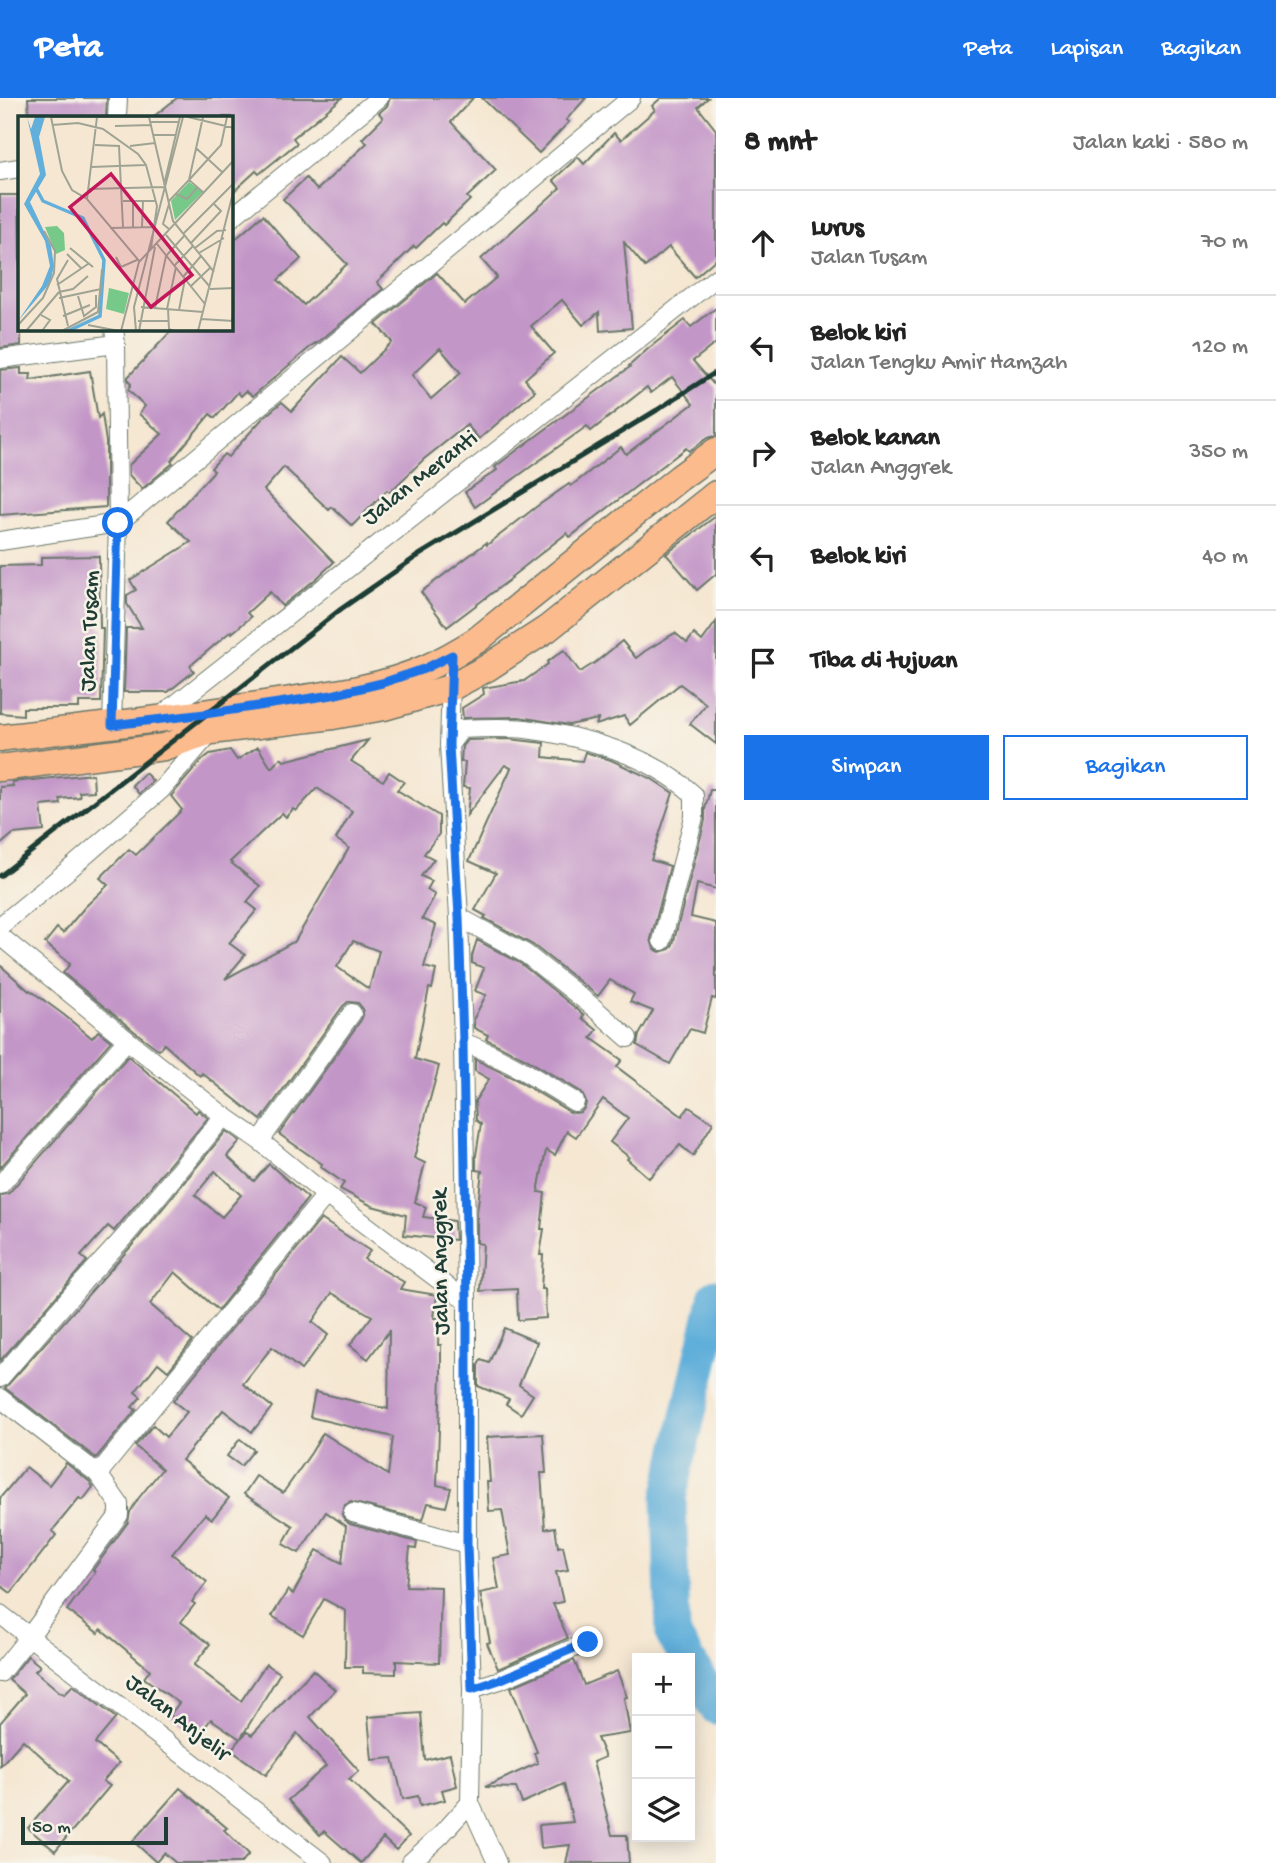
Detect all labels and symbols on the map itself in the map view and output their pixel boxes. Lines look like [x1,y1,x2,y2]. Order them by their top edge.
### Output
inset map [18,116,233,331]
street label: Jalan Meranti [357,425,485,533]
route start [102,507,133,538]
street label: Jalan Tusam [74,570,108,692]
street label: Jalan Anggrek [426,1186,458,1335]
route end [572,1626,603,1657]
street label: Jalan Anjelir [119,1669,237,1771]
scale bar [21,1814,168,1846]

